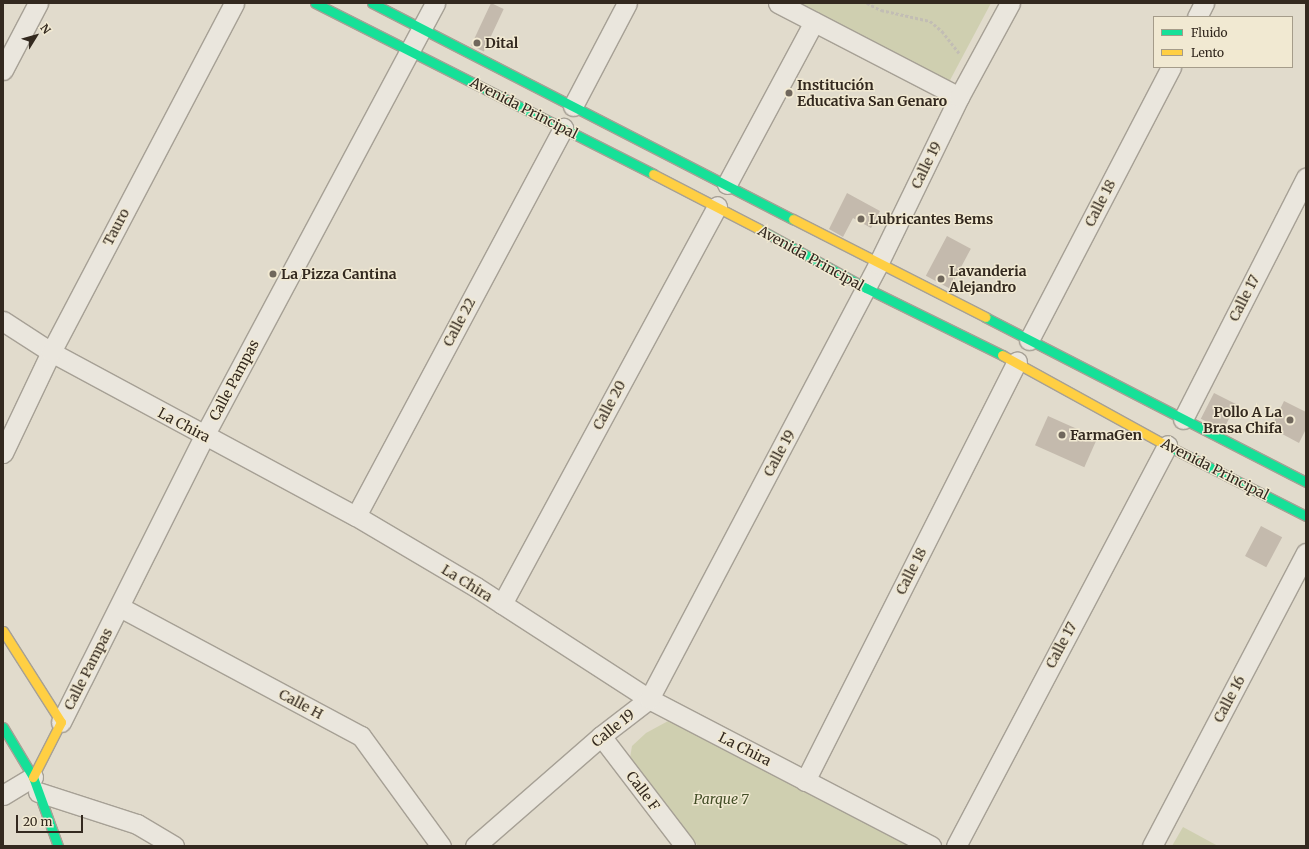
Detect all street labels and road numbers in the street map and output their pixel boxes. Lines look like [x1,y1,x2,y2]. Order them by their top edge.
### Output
street label: Avenida Principal [467,74,581,142]
street label: Calle 19 [907,139,945,191]
street label: Calle 18 [1081,177,1119,229]
street label: Tauro [99,206,133,248]
street label: Avenida Principal [755,222,867,294]
street label: Calle 17 [1225,272,1263,324]
street label: Calle 22 [439,295,479,349]
street label: Calle Pampas [206,337,262,423]
street label: Calle 20 [589,378,629,432]
street label: La Chira [155,404,213,446]
street label: Calle 19 [760,427,798,479]
street label: Avenida Principal [1158,435,1272,503]
street label: Calle 18 [892,545,930,597]
street label: La Chira [439,561,495,605]
street label: Calle 17 [1042,619,1080,671]
street label: Calle Pampas [60,625,116,713]
street label: Calle 16 [1210,673,1248,725]
street label: Calle H [276,685,326,723]
street label: Calle 19 [588,706,638,750]
street label: La Chira [716,729,774,769]
street label: Calle F [623,768,663,814]

